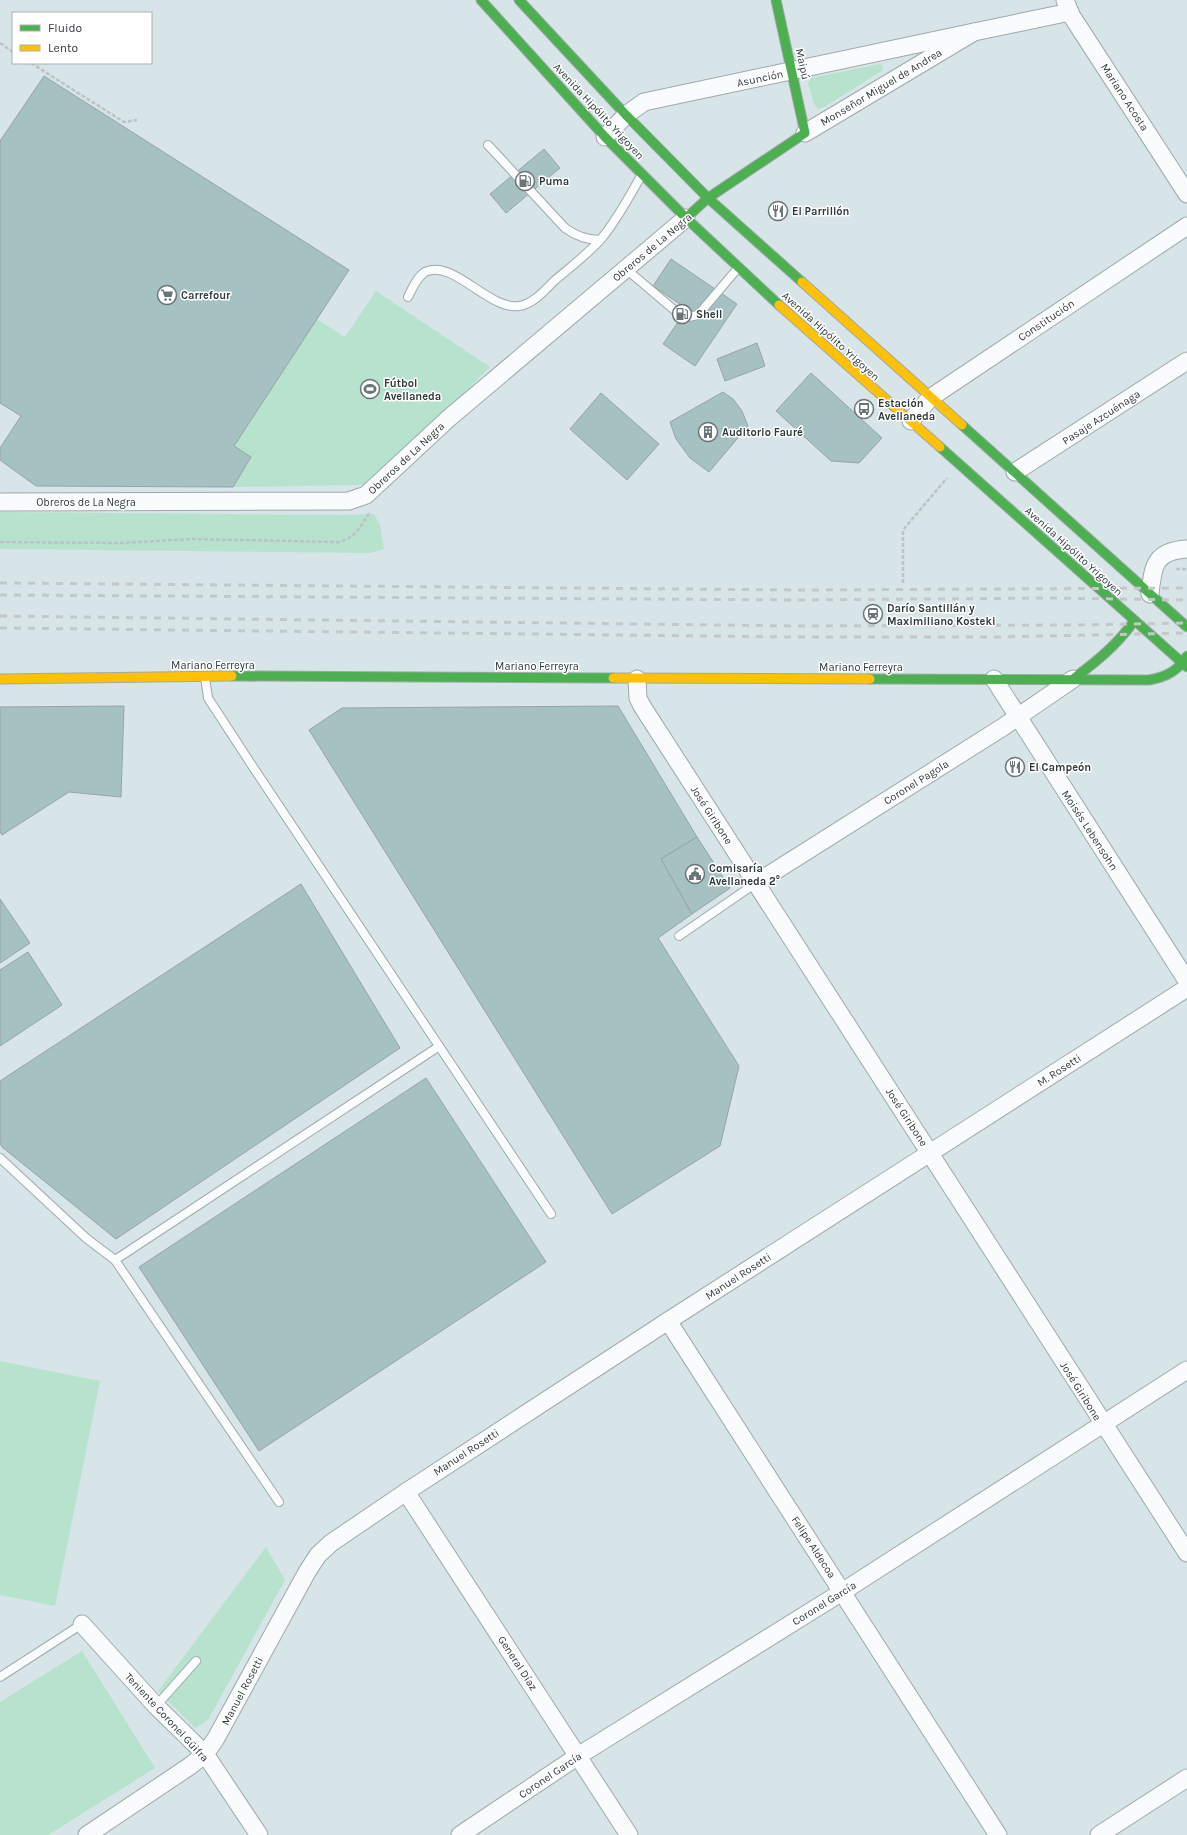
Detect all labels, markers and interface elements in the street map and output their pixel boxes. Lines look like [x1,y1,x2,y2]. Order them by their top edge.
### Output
legend [12,12,152,64]
text: Fluido [48,21,82,35]
text: Lento [48,41,78,55]
street label: Monseñor Miguel de Andrea [818,46,944,129]
street label: Maipú [793,47,812,81]
street label: Avenida Hipólito Yrigoyen [551,61,647,162]
street label: Mariano Acosta [1098,61,1151,133]
street label: Asunción [736,67,784,90]
fuel station icon: Puma [514,170,536,192]
place label: Puma [539,175,569,188]
restaurant icon: El Parrillón [767,200,789,222]
place label: El Parrillón [792,205,849,218]
street label: Obreros de La Negra [610,210,695,284]
supermarket icon: Carrefour [156,284,178,306]
place label: Carrefour [181,289,231,302]
street label: Avenida Hipólito Yrigoyen [779,289,882,384]
street label: Constitución [1016,297,1077,344]
fuel station icon: Shell [671,303,693,325]
place label: Shell [696,308,722,321]
place label: Fútbol Avellaneda [384,377,441,403]
sports icon: Fútbol Avellaneda [359,378,381,400]
street label: Pasaje Azcuénaga [1060,387,1143,447]
place label: Estación Avellaneda [878,397,935,423]
bus stop icon: Estación Avellaneda [853,398,875,420]
street label: Obreros de La Negra [365,420,447,497]
building icon: Auditorio Fauré [697,421,719,443]
place label: Auditorio Fauré [722,426,803,439]
street label: Obreros de La Negra [36,496,136,509]
street label: Avenida Hipólito Yrigoyen [1022,504,1125,599]
place label: Darío Santillán y Maximiliano Kosteki [887,602,996,628]
station icon: Darío Santillán y Maximiliano Kosteki [862,603,884,625]
street label: Mariano Ferreyra [171,659,255,672]
street label: Mariano Ferreyra [495,660,579,673]
street label: Mariano Ferreyra [819,661,903,674]
restaurant icon: El Campeón [1004,756,1026,778]
street label: Coronel Pagola [881,757,951,808]
place label: El Campeón [1029,761,1091,774]
street label: José Giribone [688,784,735,847]
street label: Moisés Lebensohn [1059,788,1120,873]
place label: Comisaría Avellaneda 2° [709,862,780,888]
public building icon: Comisaría Avellaneda 2° [684,863,706,885]
street label: M. Rosetti [1035,1051,1084,1089]
street label: José Giribone [883,1086,930,1149]
street label: Manuel Rosetti [703,1250,774,1302]
street label: José Giribone [1057,1359,1104,1423]
street label: Manuel Rosetti [431,1426,502,1478]
street label: Felipe Aldecoa [789,1514,838,1581]
street label: Coronel García [790,1579,859,1628]
street label: General Díaz [495,1633,540,1693]
street label: Manuel Rosetti [219,1655,266,1728]
street label: Teniente Coronel Güifra [122,1670,211,1764]
street label: Coronel García [516,1750,584,1801]

